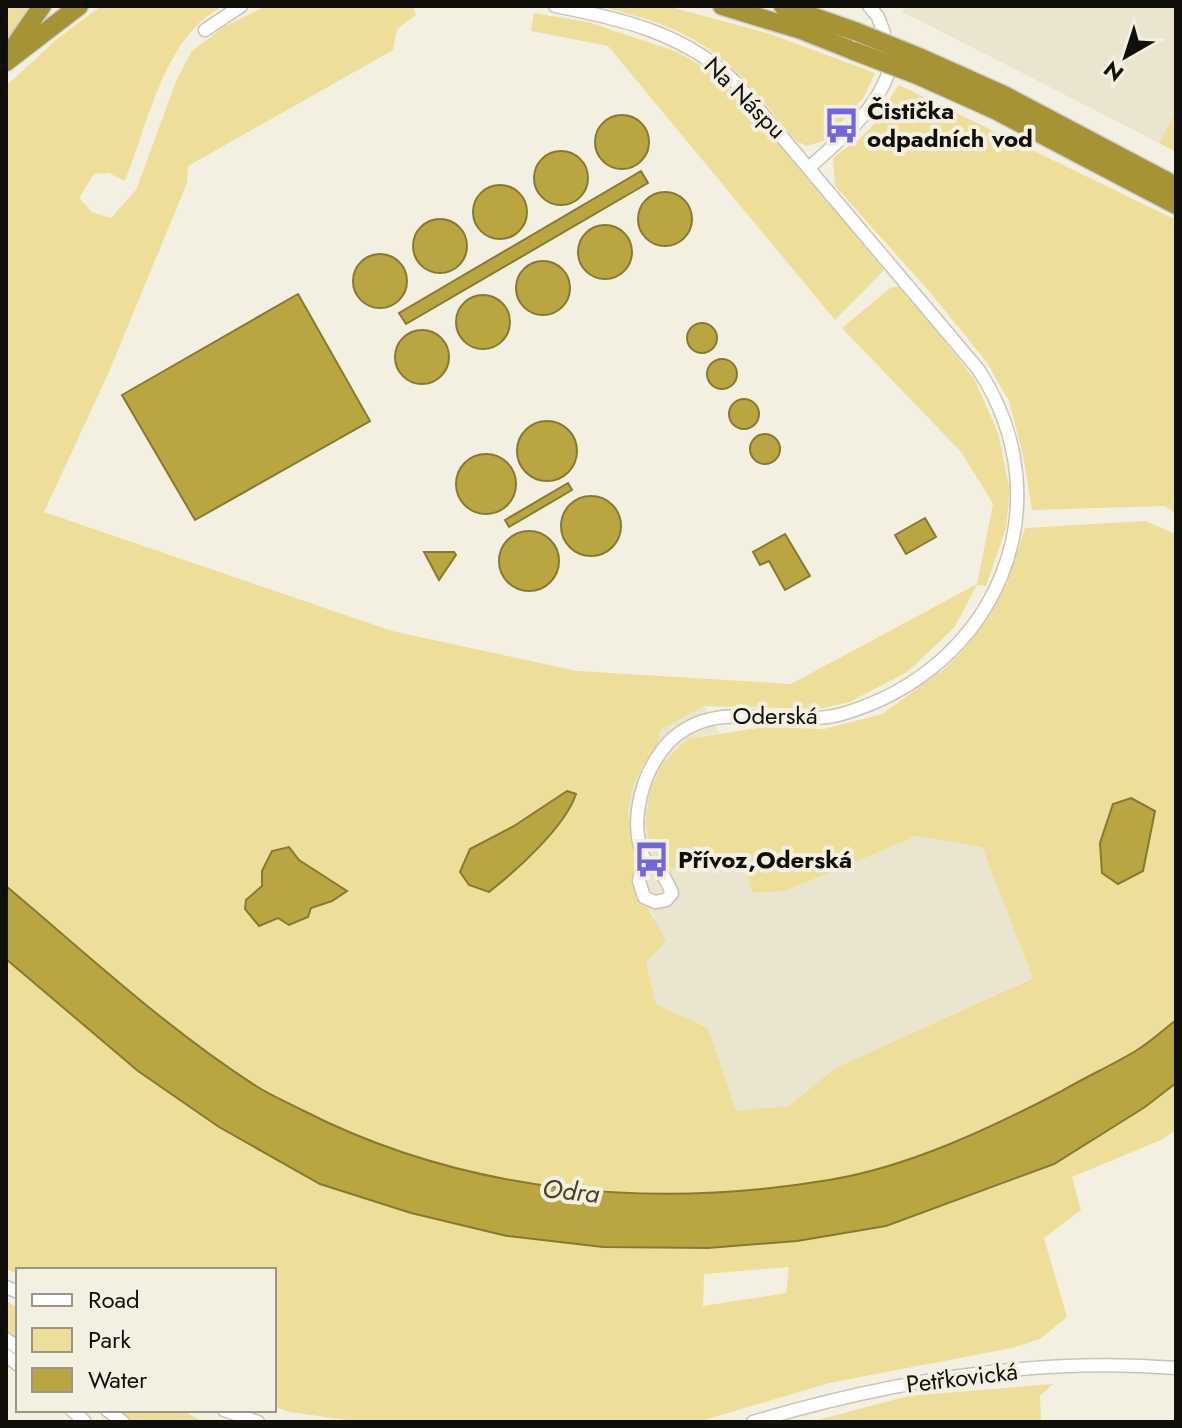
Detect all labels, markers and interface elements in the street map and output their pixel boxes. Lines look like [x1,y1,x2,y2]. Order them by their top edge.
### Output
north arrow [1086,16,1166,96]
street label: Na Náspu [696,49,794,147]
text: N [1097,54,1130,89]
place label: Čistička odpadních vod [867,93,1033,156]
bus stop icon: Čistička odpadních vod [822,106,860,144]
street label: Oderská [732,698,818,733]
bus stop icon: Přívoz,Oderská [633,841,671,879]
place label: Přívoz,Oderská [678,842,852,877]
water label: Odra [540,1169,602,1213]
legend [16,1268,276,1412]
text: Road [88,1282,140,1317]
text: Park [88,1322,131,1357]
street label: Petřkovická [904,1353,1020,1402]
text: Water [88,1362,148,1397]

